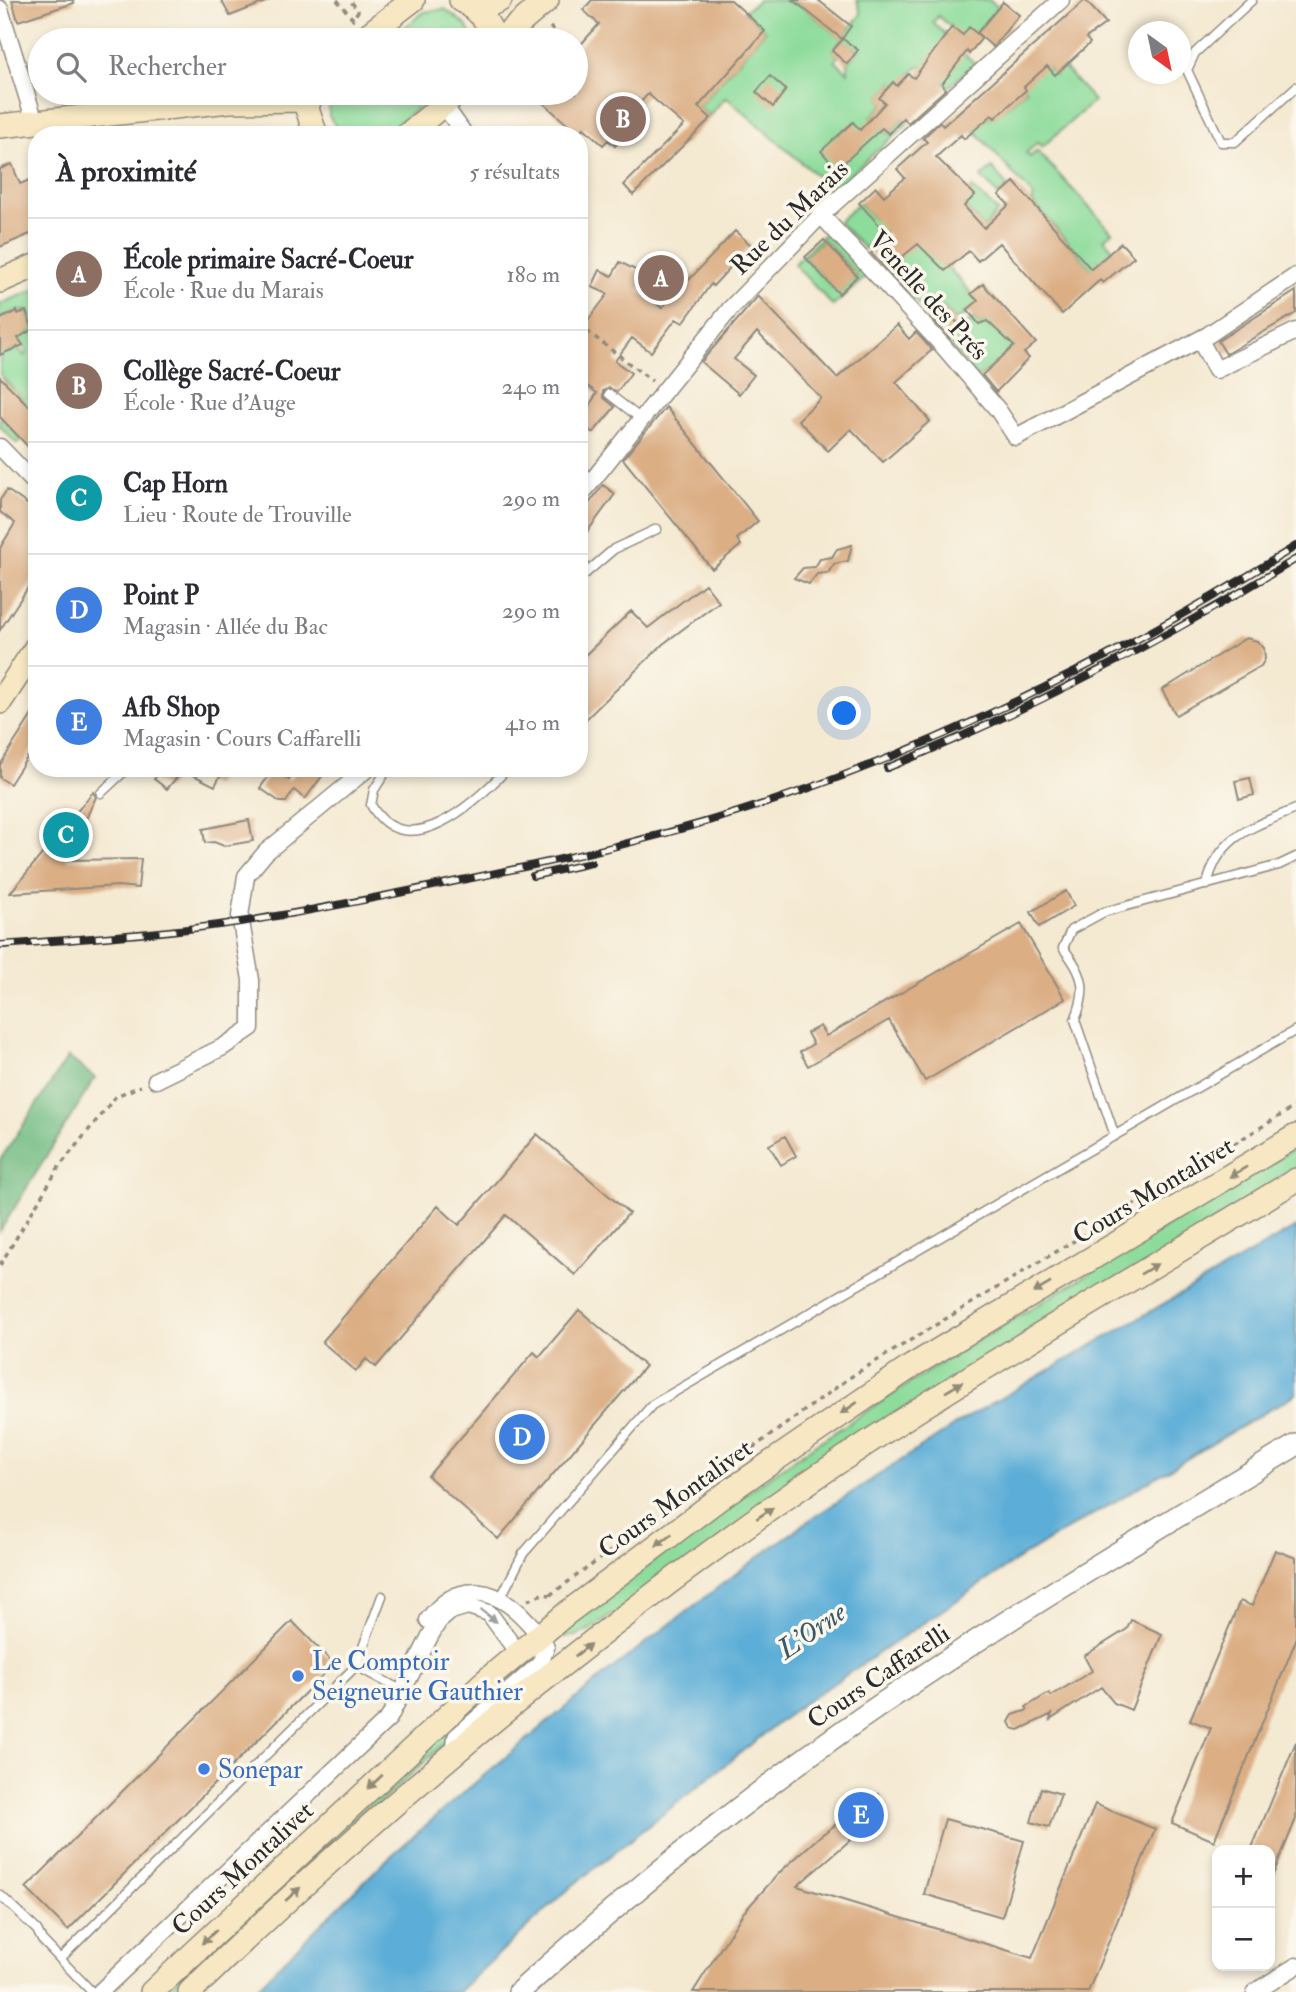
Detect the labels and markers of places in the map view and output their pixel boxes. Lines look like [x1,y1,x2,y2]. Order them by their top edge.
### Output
pin: B [600,93,646,145]
pin: A [638,252,684,304]
pin: C [43,809,89,861]
pin: D [499,1411,545,1463]
place label: Le Comptoir Seigneurie Gauthier [312,1646,523,1708]
marker: Le Comptoir Seigneurie Gauthier [290,1668,306,1684]
place label: Sonepar [218,1754,303,1787]
marker: Sonepar [196,1761,212,1777]
pin: E [838,1789,884,1841]

